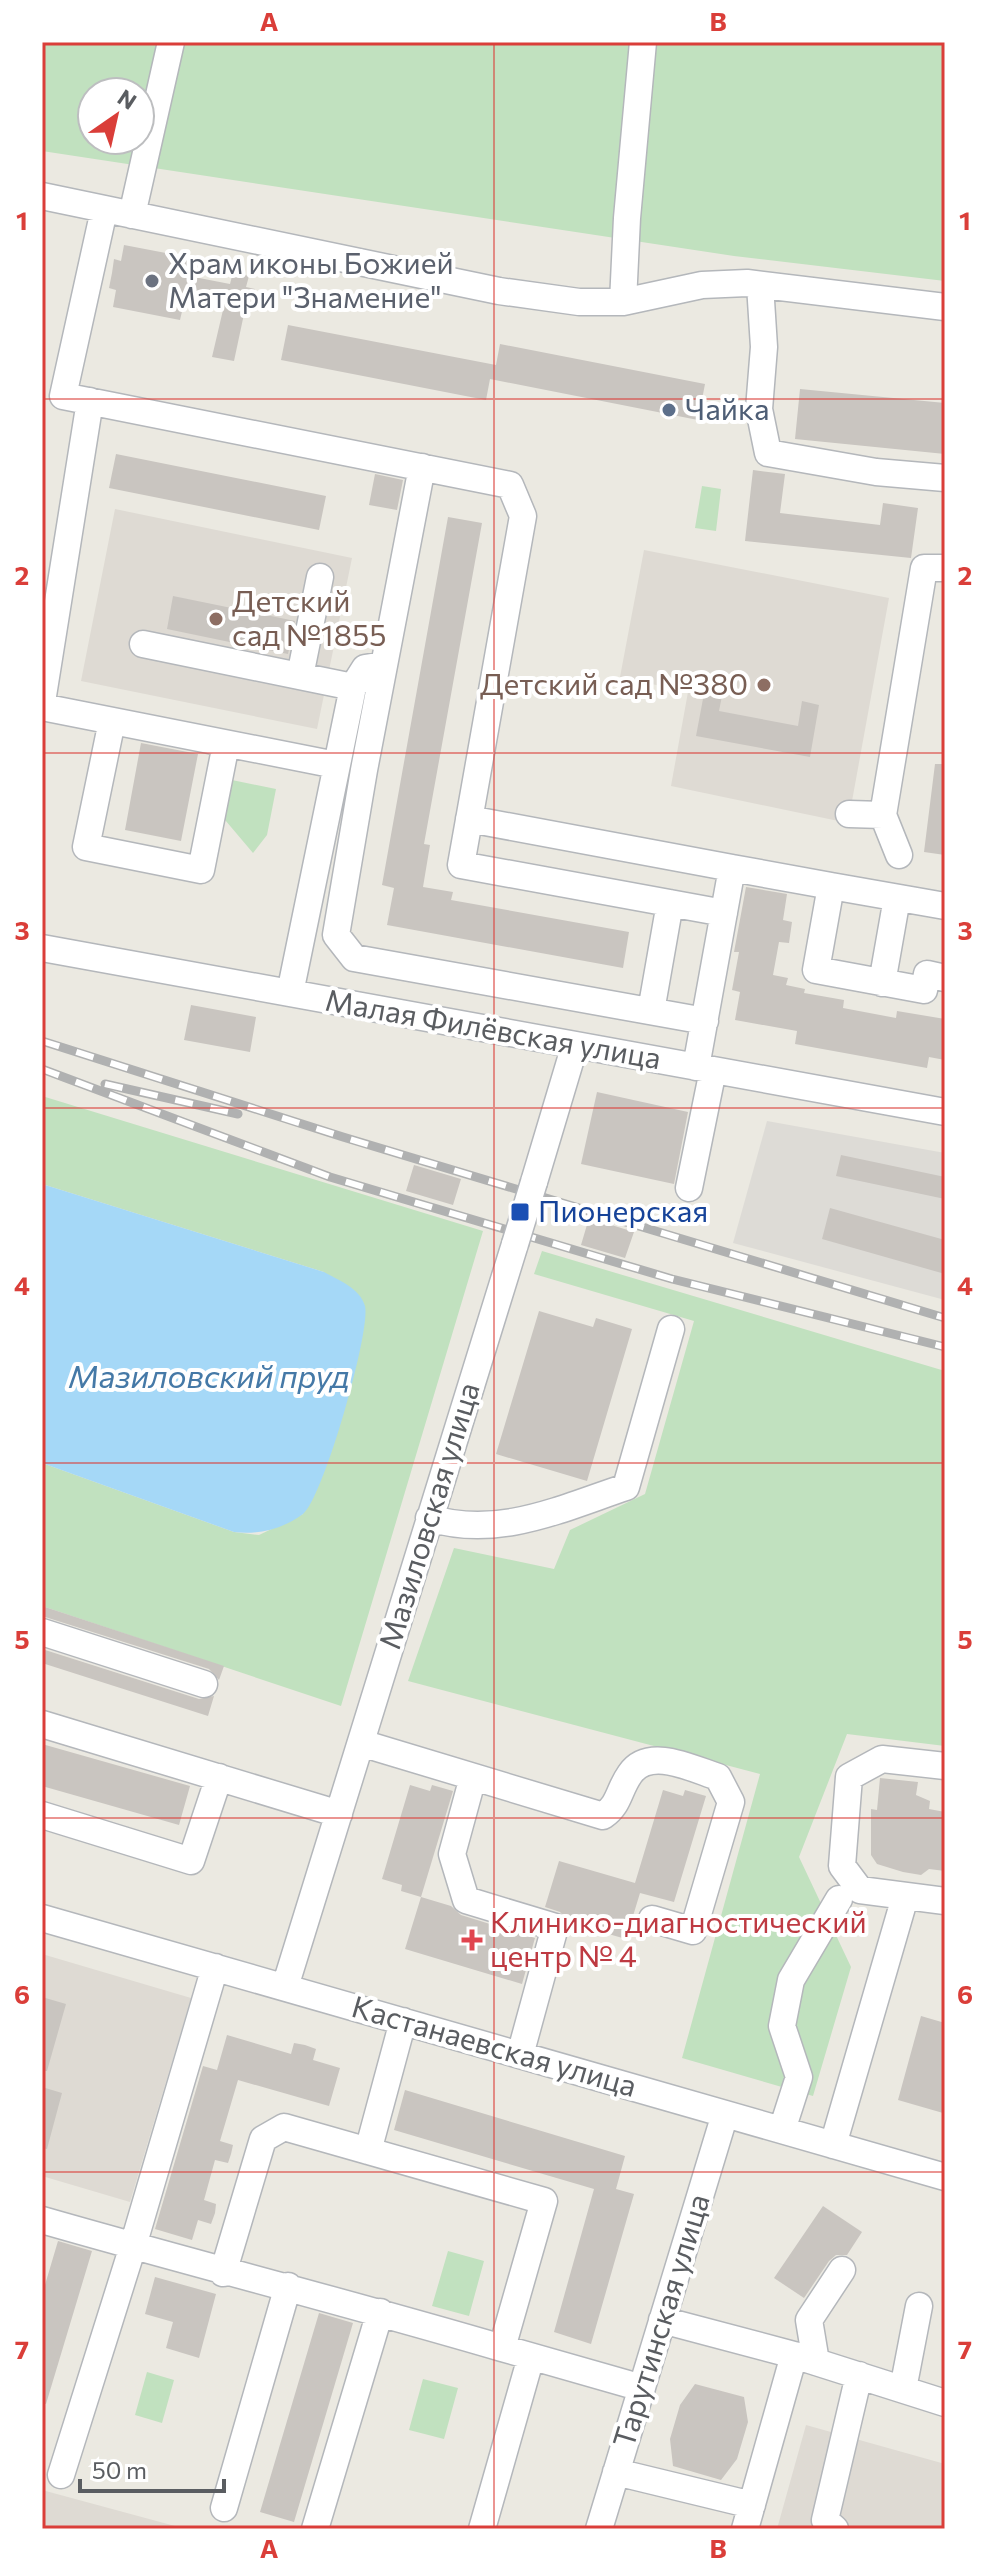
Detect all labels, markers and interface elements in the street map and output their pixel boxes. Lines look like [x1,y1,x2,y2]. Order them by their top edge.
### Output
text: A [260,5,279,36]
text: B [709,5,727,36]
north arrow [76,76,156,156]
text: N [113,83,142,115]
text: 1 [16,204,28,235]
text: 1 [959,204,971,235]
place label: Храм иконы Божией Матери "Знамение" [168,243,454,314]
marker: Храм иконы Божией Матери "Знамение" [143,272,161,290]
place label: Чайка [685,389,770,426]
marker: Чайка [660,401,678,419]
text: 2 [15,559,29,590]
text: 2 [958,559,972,590]
place label: Детский сад №1855 [232,581,386,652]
marker: Детский сад №1855 [207,610,225,628]
place label: Детский сад №380 [480,664,748,701]
marker: Детский сад №380 [755,676,773,694]
text: 3 [14,914,30,945]
text: 3 [957,914,973,945]
street label: Малая Филёвская улица [323,980,664,1075]
place label: Пионерская [538,1191,708,1228]
marker: Пионерская [509,1201,531,1223]
text: 4 [14,1269,30,1300]
text: 4 [957,1269,973,1300]
water label: Мазиловский пруд [68,1355,350,1395]
street label: Мазиловская улица [369,1377,486,1653]
text: 5 [14,1623,30,1654]
text: 5 [957,1623,973,1654]
place label: Клинико-диагностический центр № 4 [490,1902,867,1973]
marker: Клинико-диагностический центр № 4 [461,1929,483,1951]
text: 6 [14,1978,30,2009]
text: 6 [957,1978,973,2009]
street label: Кастанаевская улица [348,1986,641,2103]
street label: Тарутинская улица [603,2189,716,2452]
text: 7 [15,2333,29,2364]
text: 7 [958,2333,972,2364]
scale bar [80,2443,224,2493]
text: 50 m [92,2455,147,2484]
text: A [260,2532,279,2563]
text: B [709,2532,727,2563]

